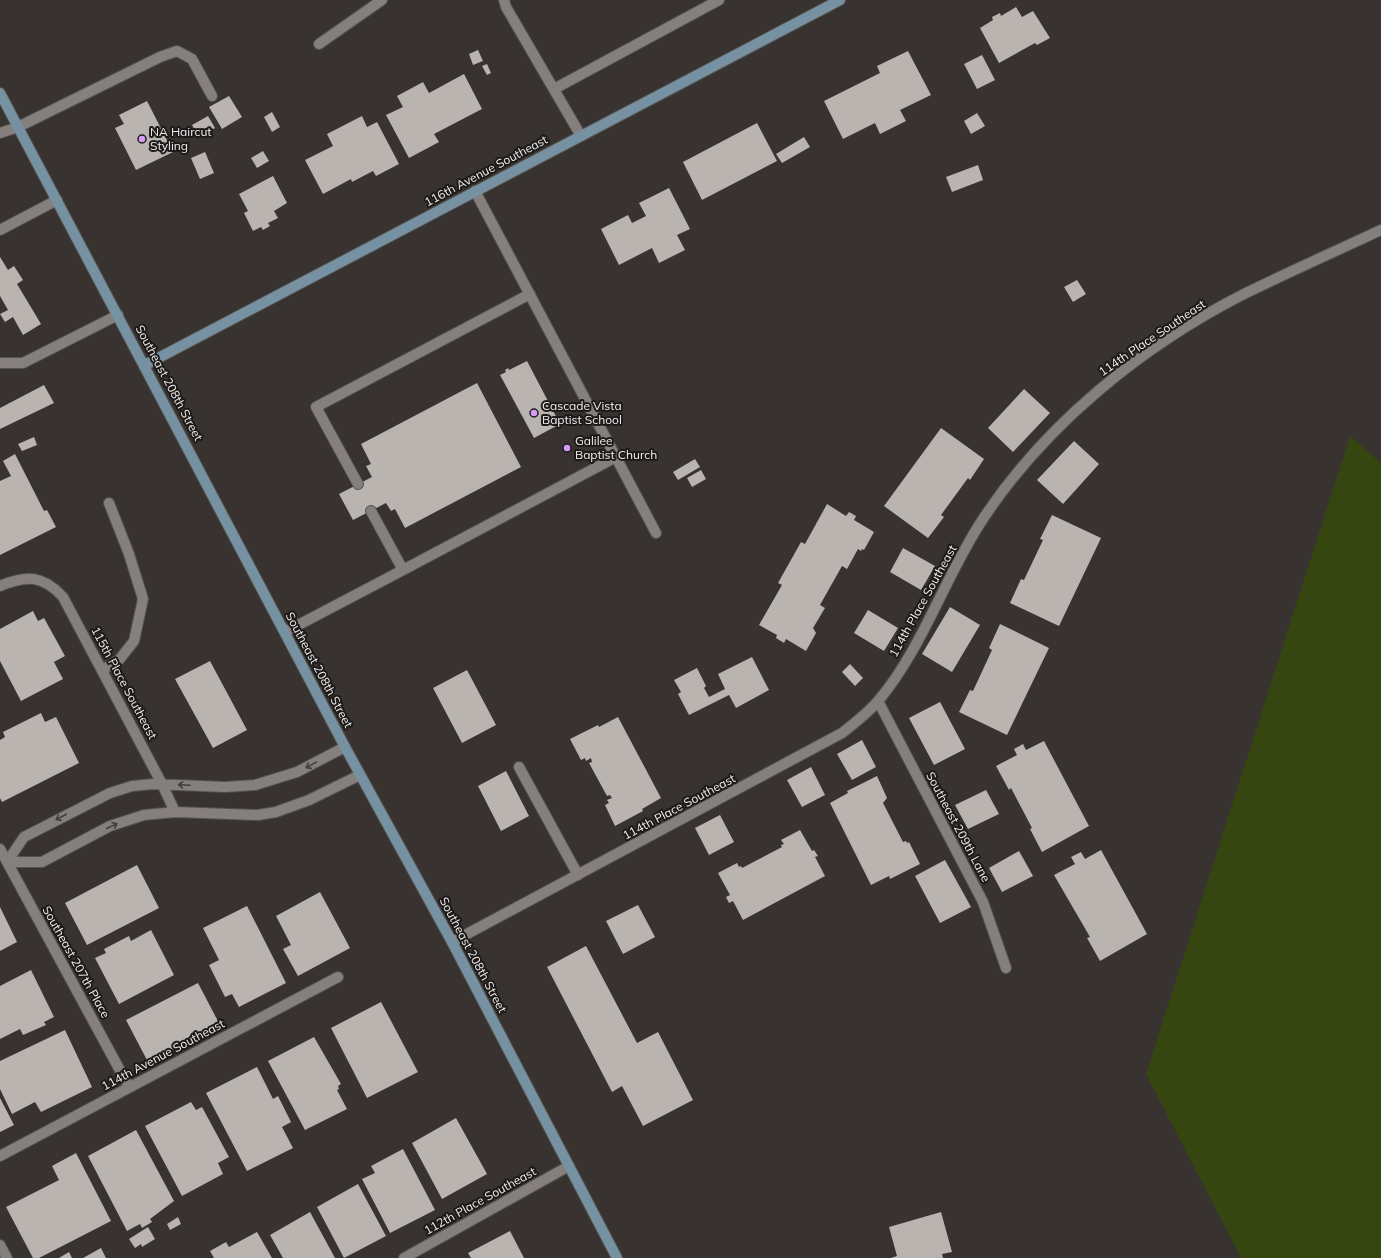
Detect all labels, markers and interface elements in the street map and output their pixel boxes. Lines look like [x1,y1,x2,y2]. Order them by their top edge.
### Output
place label: NA Haircut Styling [150,124,212,153]
street label: 116th Avenue Southeast [422,132,550,209]
marker: NA Haircut Styling [137,134,147,144]
street label: 114th Place Southeast [1095,296,1208,379]
street label: Southeast 208th Street [133,322,206,443]
place label: Cascade Vista Baptist School [542,398,622,427]
marker: Cascade Vista Baptist School [529,408,539,418]
place label: Galilee Baptist Church [575,433,657,462]
marker: Galilee Baptist Church [562,443,572,453]
street label: 114th Place Southeast [886,542,960,659]
street label: Southeast 208th Street [283,609,356,730]
street label: 115th Place Southeast [88,624,161,742]
one-way arrow [305,762,317,770]
street label: Southeast 209th Lane [923,769,994,884]
street label: 114th Place Southeast [620,770,738,843]
one-way arrow [178,781,191,789]
one-way arrow [56,814,68,821]
one-way arrow [105,822,117,829]
street label: Southeast 208th Street [437,894,510,1015]
street label: Southeast 207th Place [39,903,113,1020]
street label: 114th Avenue Southeast [99,1016,227,1093]
street label: 112th Place Southeast [421,1164,538,1238]

